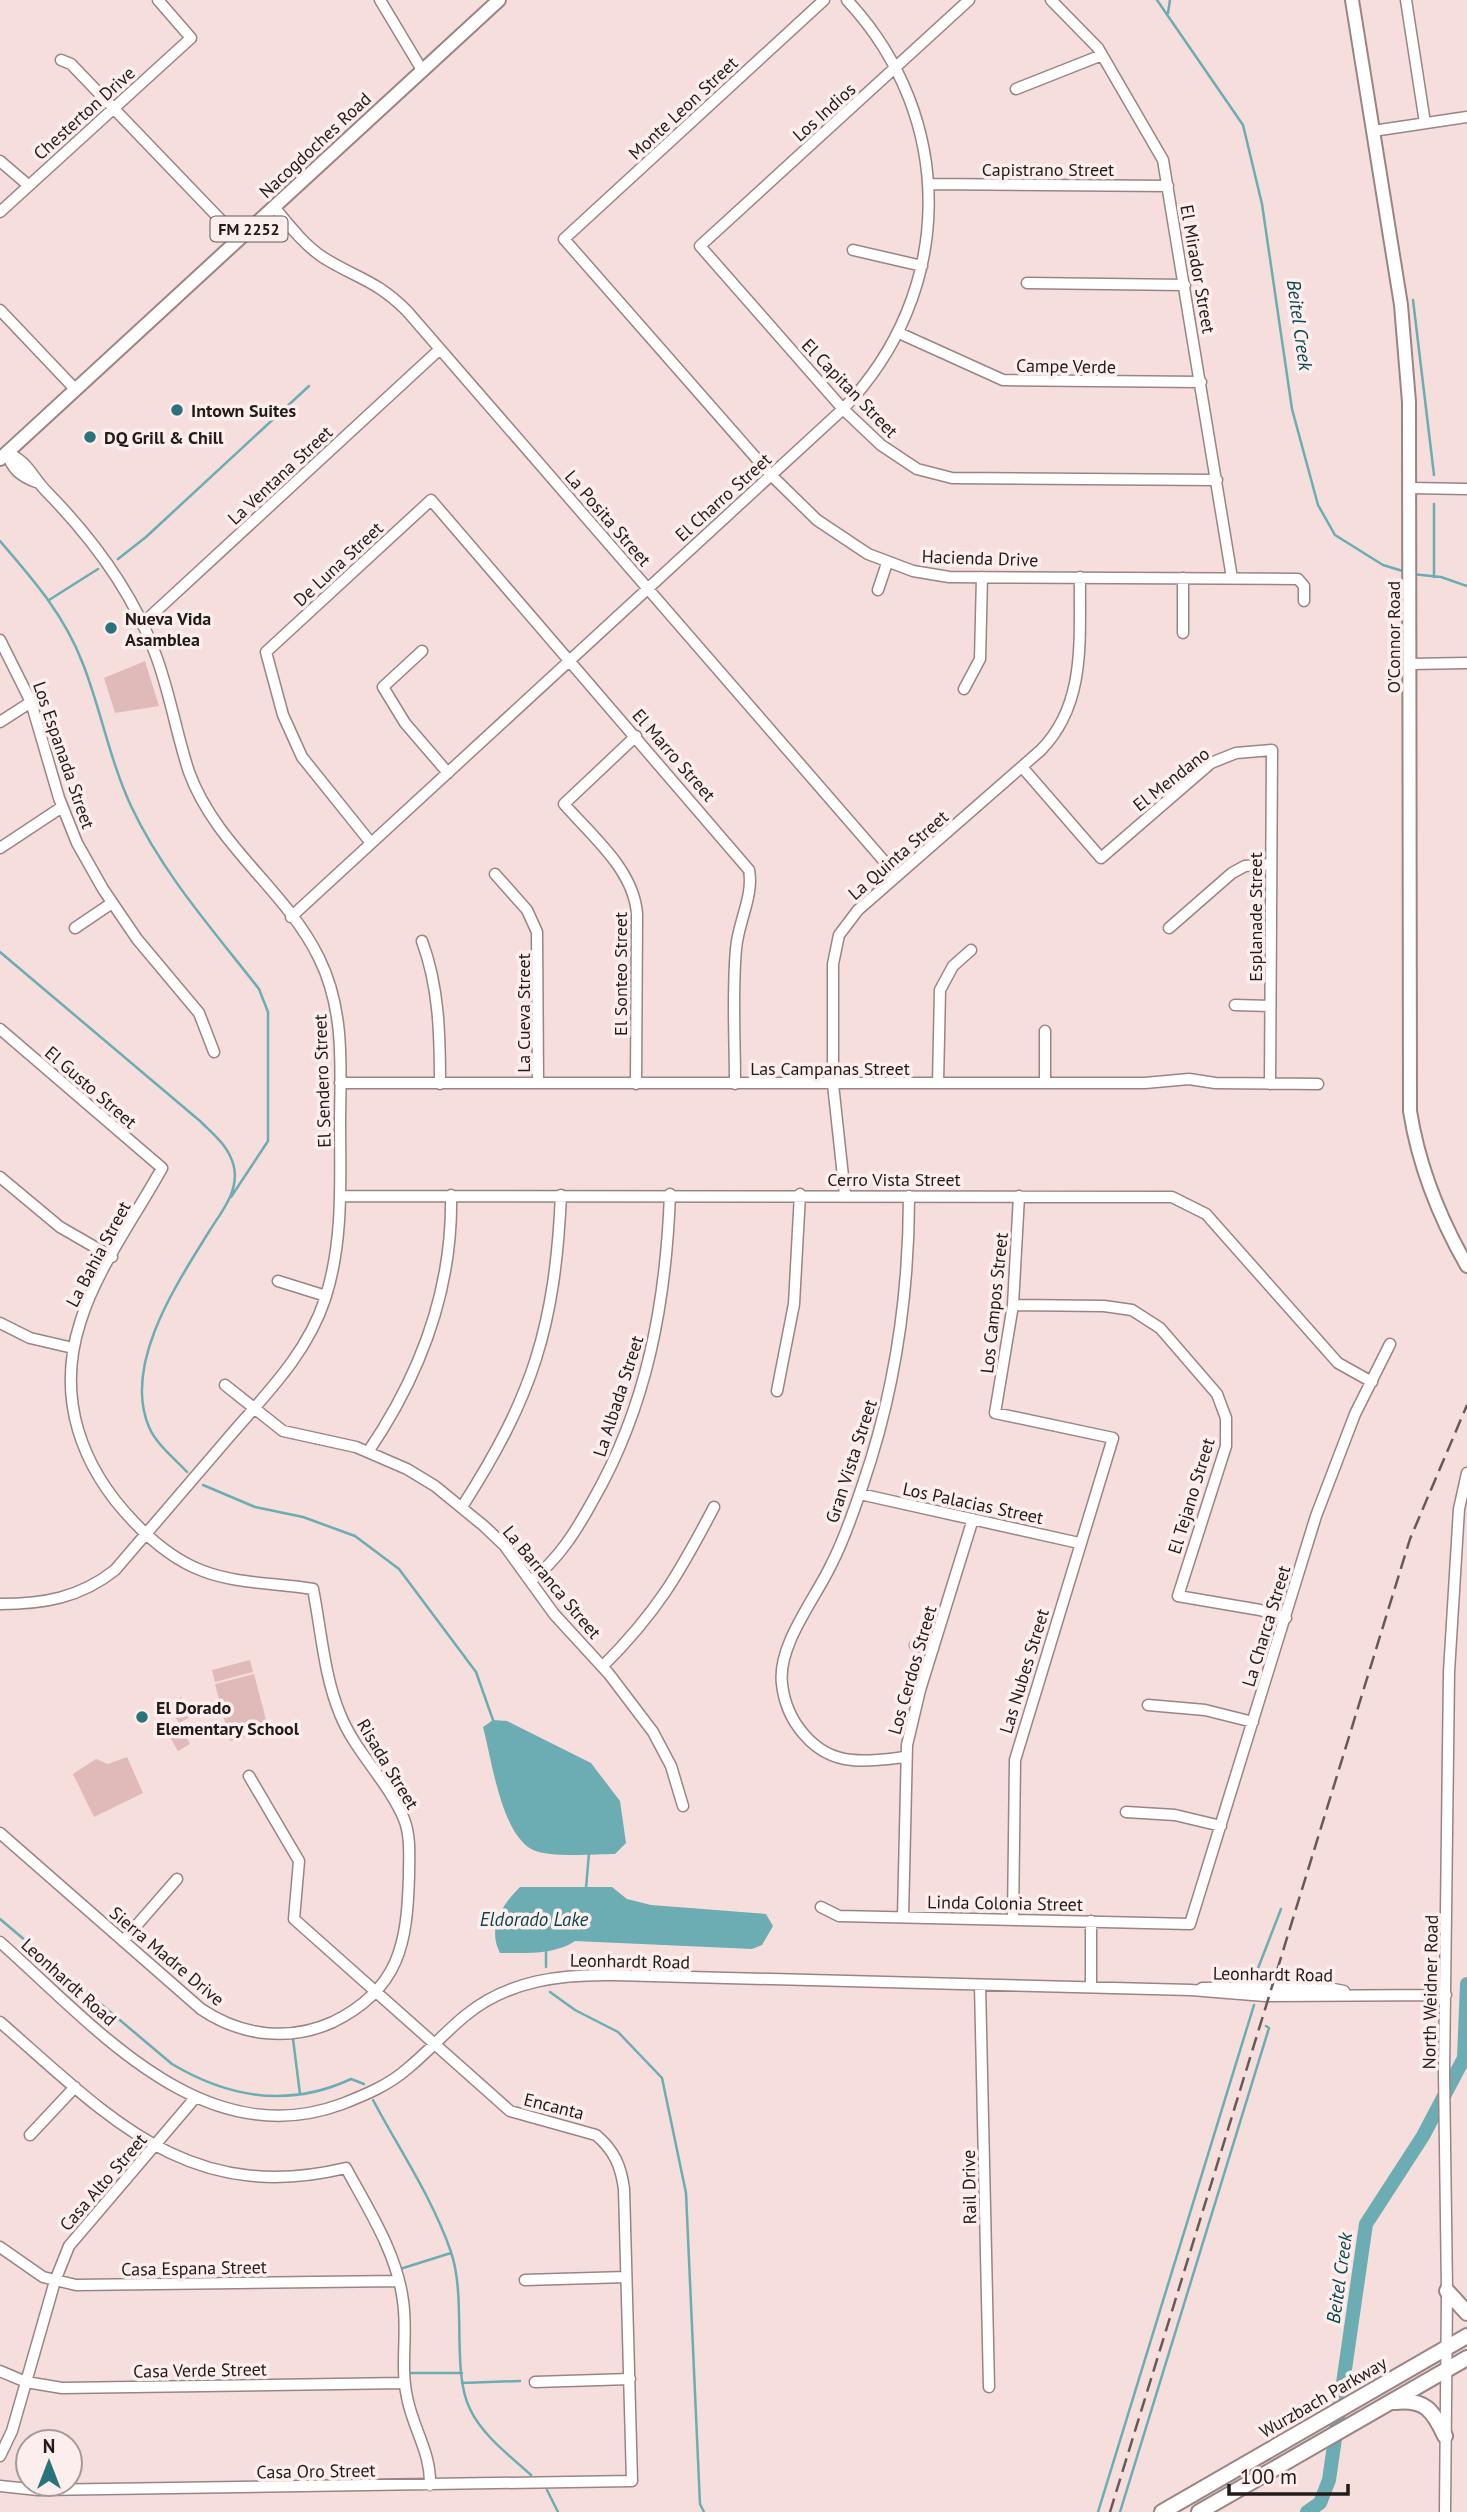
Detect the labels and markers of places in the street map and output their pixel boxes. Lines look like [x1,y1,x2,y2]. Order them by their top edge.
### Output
place label: Intown Suites [191,399,296,422]
marker: Intown Suites [169,402,185,418]
place label: DQ Grill & Chill [104,426,224,449]
marker: DQ Grill & Chill [82,429,98,445]
place label: Nueva Vida Asamblea [125,607,211,651]
marker: Nueva Vida Asamblea [103,620,119,636]
place label: El Dorado Elementary School [156,1696,300,1740]
marker: El Dorado Elementary School [134,1709,150,1725]

